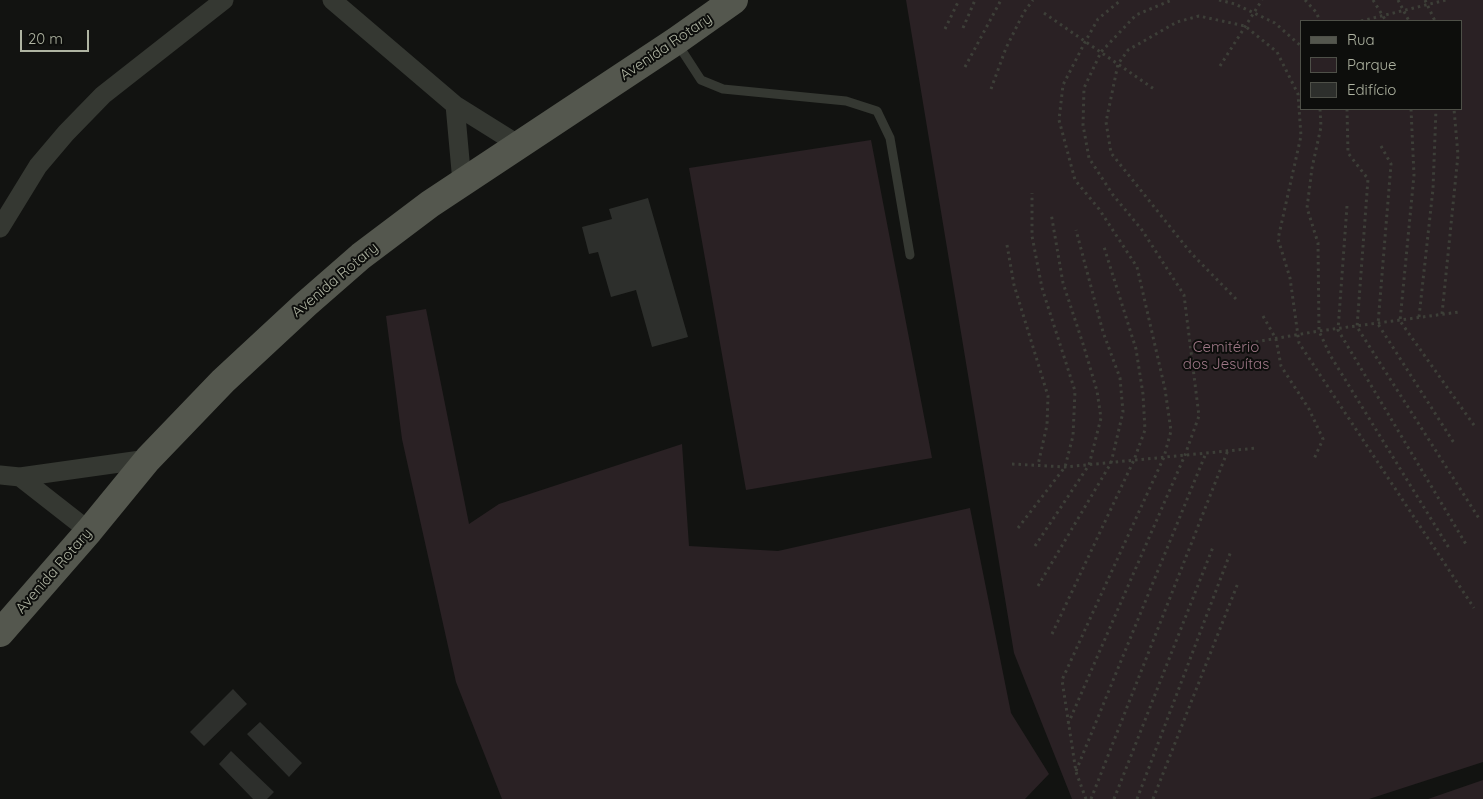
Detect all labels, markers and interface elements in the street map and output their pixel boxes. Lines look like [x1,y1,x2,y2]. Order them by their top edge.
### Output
street label: Avenida Rotary [616,10,716,84]
scale bar [22,20,91,52]
legend [1300,20,1463,110]
text: 20 m [28,29,63,48]
text: Rua [1347,30,1375,49]
text: Parque [1347,55,1397,74]
text: Edifício [1347,80,1396,99]
street label: Avenida Rotary [288,239,382,321]
park label: Cemitério dos Jesuítas [1183,338,1269,373]
street label: Avenida Rotary [12,525,96,617]

